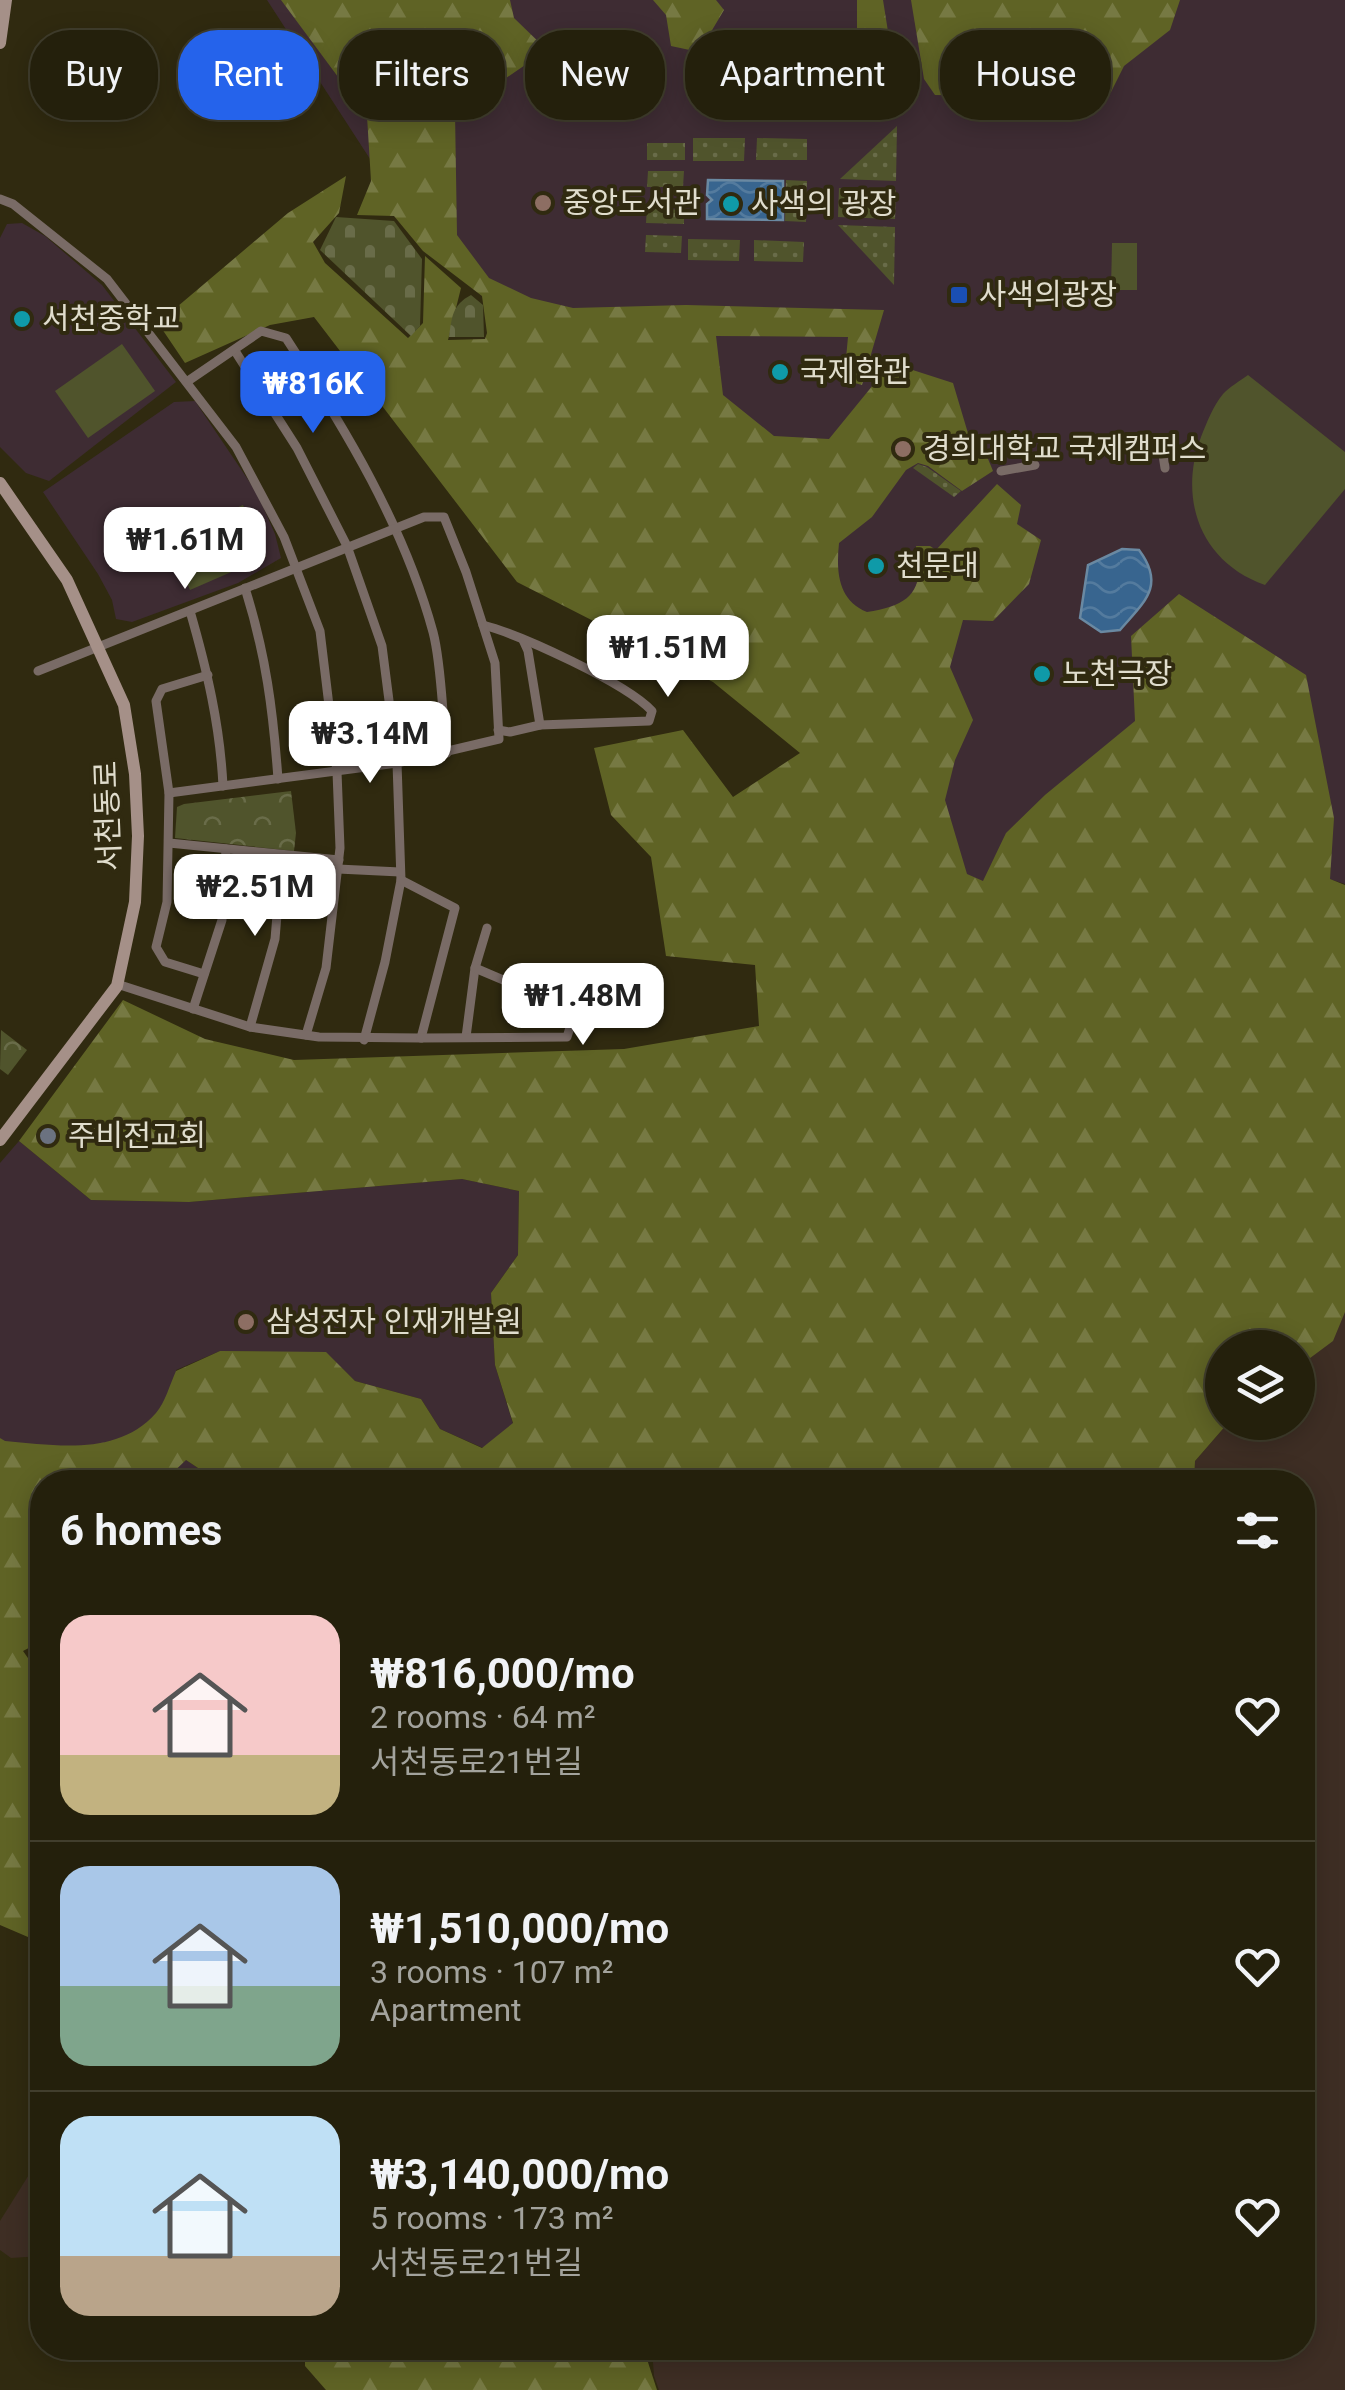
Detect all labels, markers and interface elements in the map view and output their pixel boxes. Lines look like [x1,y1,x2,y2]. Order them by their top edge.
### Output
chip: Buy [30,30,158,120]
chip: Rent [178,30,319,120]
chip: Filters [339,30,505,120]
chip: New [525,30,665,120]
chip: Apartment [685,30,920,120]
chip: House [940,30,1111,120]
place label: 중앙도서관 [563,185,701,220]
place label: 사색의 광장 [751,186,896,221]
marker: 중앙도서관 [532,192,554,214]
marker: 사색의 광장 [720,193,742,215]
place label: 사색의광장 [979,277,1117,312]
marker: 사색의광장 [948,284,970,306]
place label: 서천중학교 [42,301,180,336]
marker: 서천중학교 [11,308,33,330]
pin: ₩816K [243,351,383,436]
place label: 국제학관 [800,354,910,389]
marker: 국제학관 [769,361,791,383]
text: ₩816K [262,364,364,402]
place label: 경희대학교 국제캠퍼스 [923,431,1206,466]
marker: 경희대학교 국제캠퍼스 [892,438,914,460]
pin: ₩1.61M [104,507,266,592]
text: ₩1.61M [126,520,244,558]
place label: 천문대 [896,548,979,583]
marker: 천문대 [865,555,887,577]
pin: ₩1.51M [587,615,749,700]
text: ₩1.51M [609,628,727,666]
place label: 노천극장 [1062,656,1172,691]
marker: 노천극장 [1031,663,1053,685]
pin: ₩3.14M [289,701,451,786]
text: ₩3.14M [311,714,429,752]
street label: 서천동로 [88,760,127,872]
pin: ₩2.51M [174,854,336,939]
text: ₩2.51M [196,867,314,905]
pin: ₩1.48M [502,963,664,1048]
text: ₩1.48M [524,976,642,1014]
place label: 주비전교회 [68,1118,206,1153]
marker: 주비전교회 [37,1125,59,1147]
place label: 삼성전자 인재개발원 [266,1304,522,1339]
marker: 삼성전자 인재개발원 [235,1311,257,1333]
map controls [1205,1330,1315,1440]
button: layers [1205,1330,1315,1440]
icon: filters [1230,1503,1285,1558]
text: 6 homes [60,1506,222,1555]
text: ₩816,000/mo [370,1649,635,1698]
icon: home [140,1655,260,1775]
icon: heart [1230,1688,1285,1743]
text: 2 rooms · 64 m² [370,1698,595,1736]
text: 서천동로21번길 [370,1743,583,1781]
text: ₩1,510,000/mo [370,1904,669,1953]
icon: home [140,1906,260,2026]
icon: heart [1230,1939,1285,1994]
text: 3 rooms · 107 m² [370,1953,613,1991]
text: Apartment [370,1991,522,2029]
text: ₩3,140,000/mo [370,2150,669,2199]
icon: home [140,2156,260,2276]
icon: heart [1230,2189,1285,2244]
text: 5 rooms · 173 m² [370,2199,613,2237]
text: 서천동로21번길 [370,2244,583,2282]

